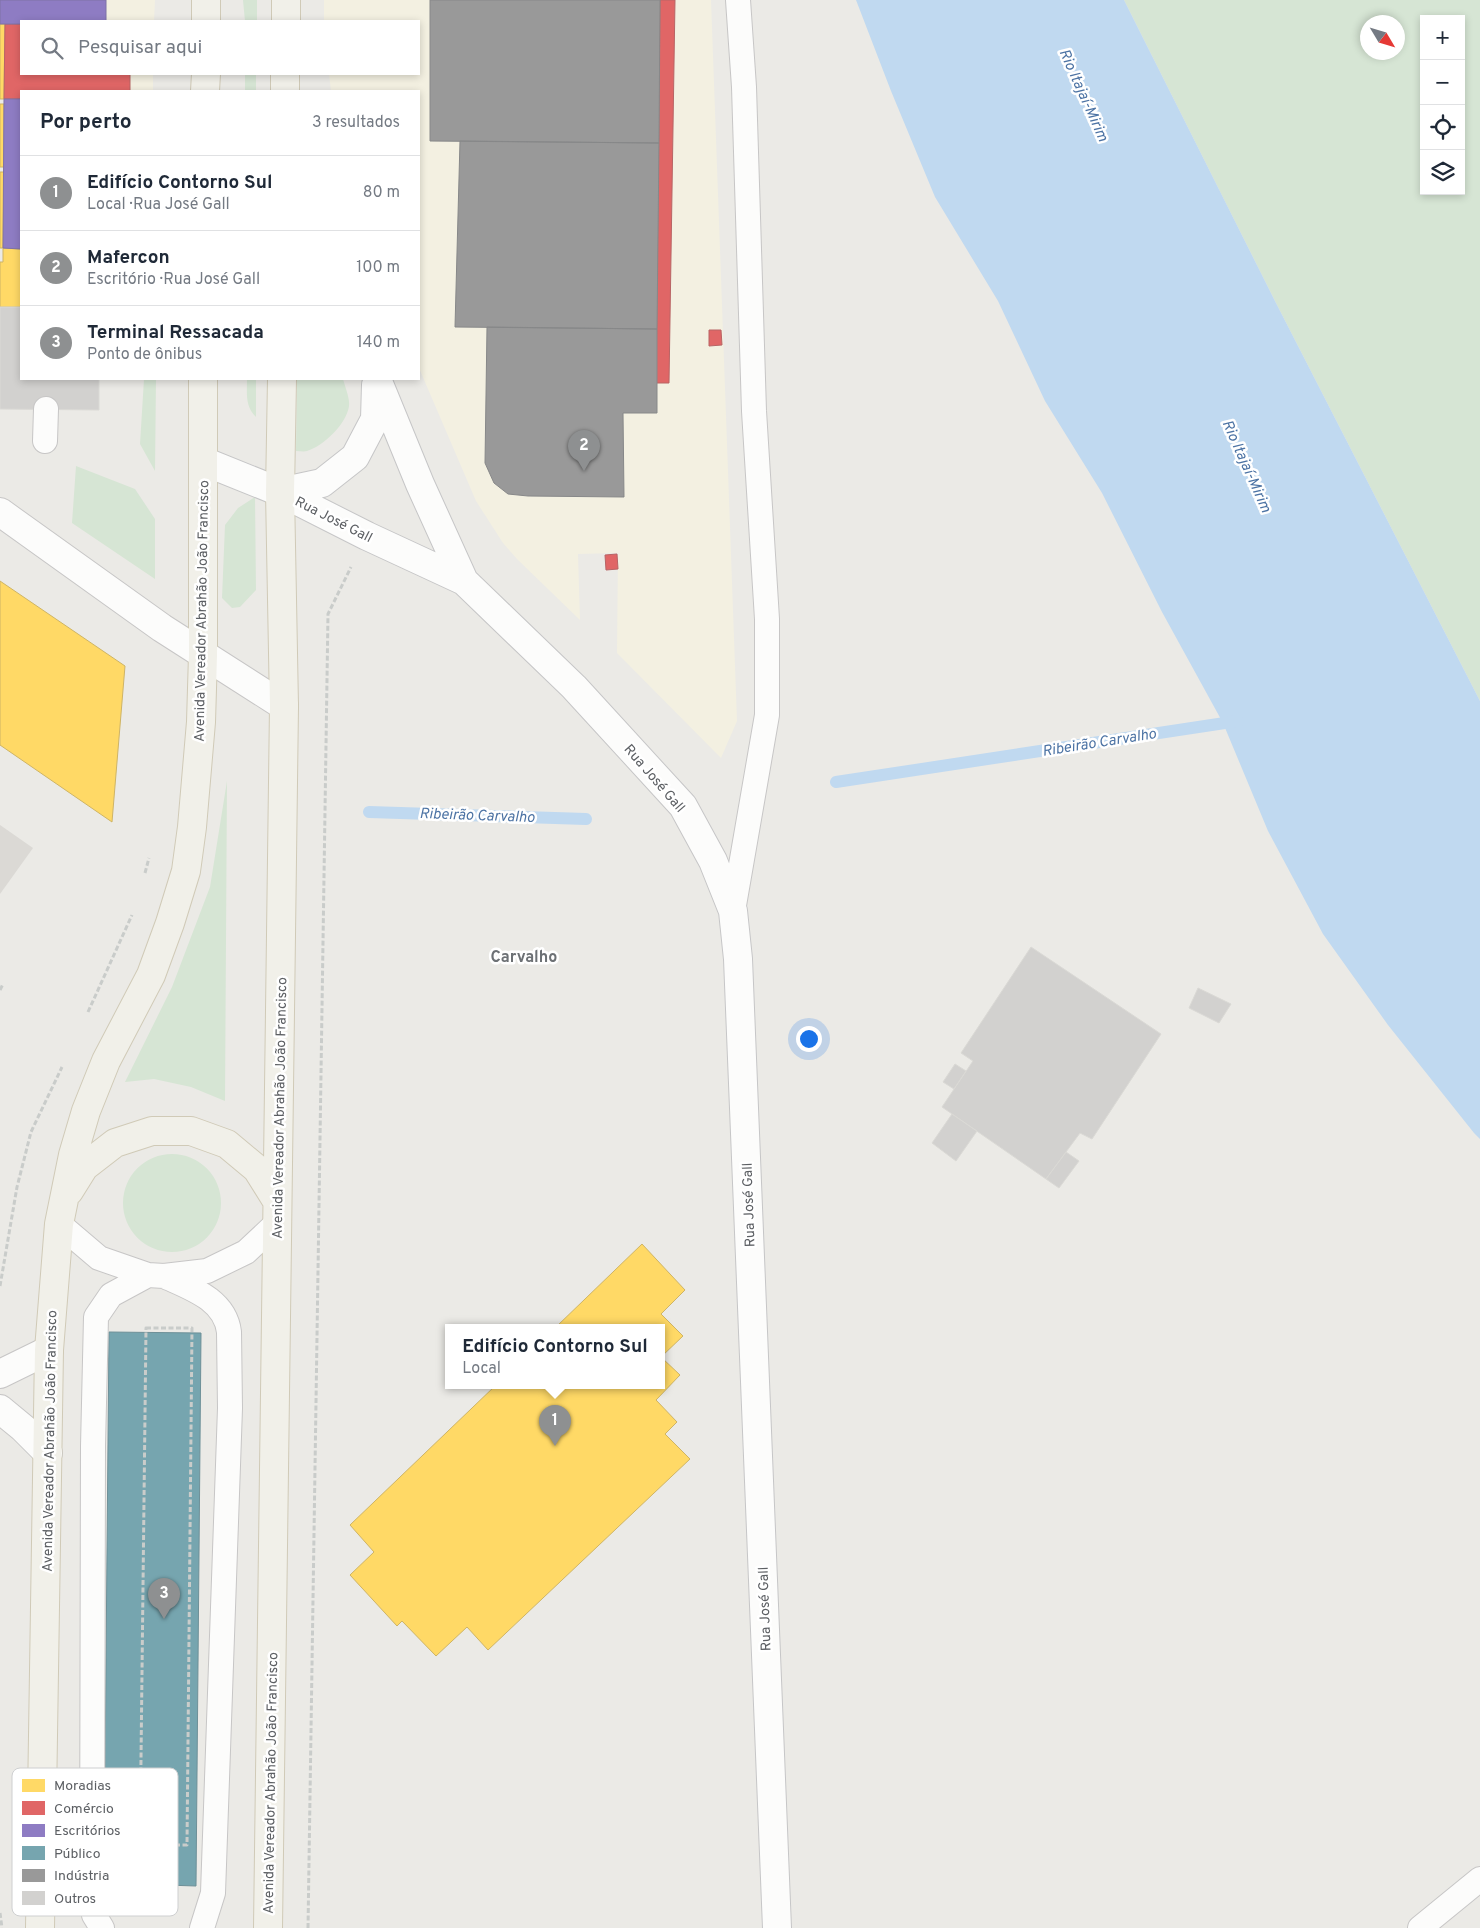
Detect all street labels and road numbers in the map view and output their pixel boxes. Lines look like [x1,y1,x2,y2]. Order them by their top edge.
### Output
street label: Avenida Vereador Abrahão João Francisco [192,480,213,742]
street label: Rua José Gall [292,494,375,547]
street label: Rua José Gall [620,741,688,817]
street label: Avenida Vereador Abrahão João Francisco [270,977,291,1239]
street label: Rua José Gall [740,1162,759,1248]
street label: Avenida Vereador Abrahão João Francisco [40,1310,61,1572]
street label: Rua José Gall [756,1566,775,1652]
street label: Avenida Vereador Abrahão João Francisco [261,1652,282,1914]

